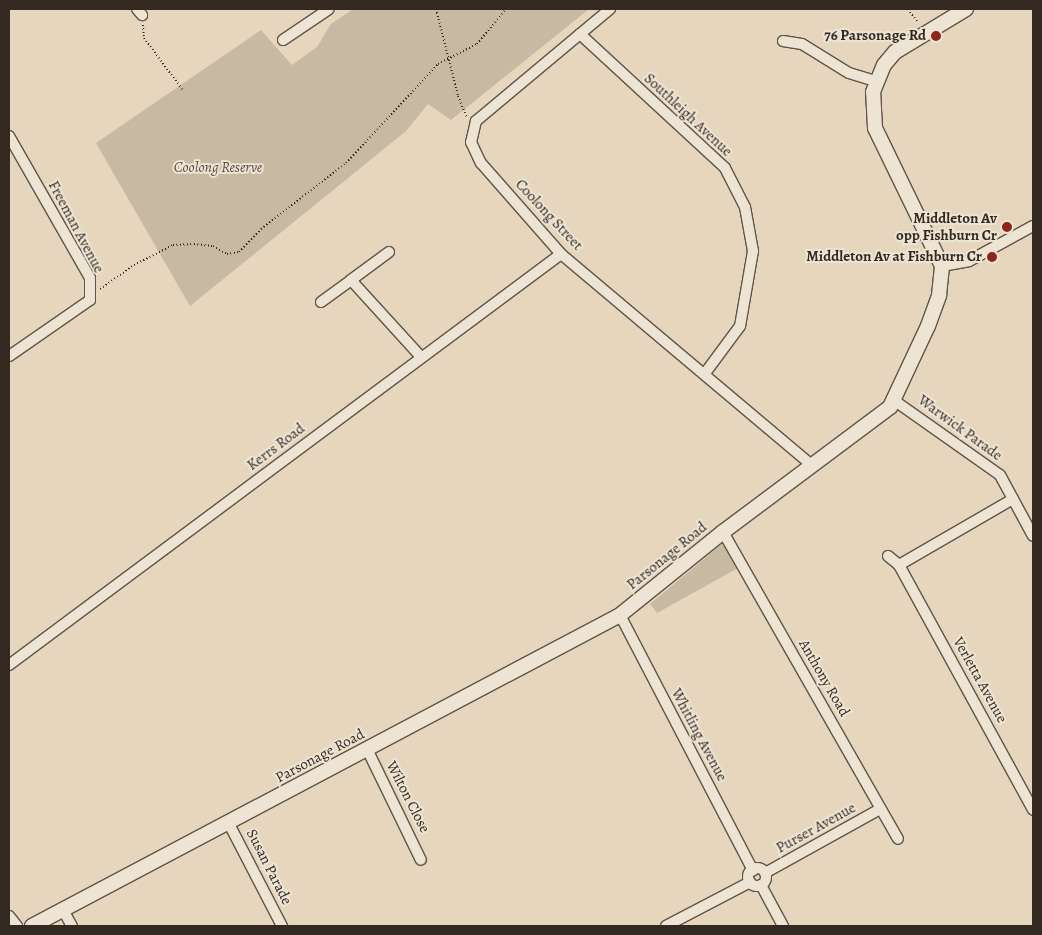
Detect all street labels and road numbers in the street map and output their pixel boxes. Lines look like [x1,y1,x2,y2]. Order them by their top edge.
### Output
street label: Southleigh Avenue [640,70,736,160]
street label: Coolong Street [511,176,587,254]
street label: Freeman Avenue [44,178,108,276]
street label: Warwick Parade [914,391,1006,465]
street label: Kerrs Road [244,420,308,474]
street label: Parsonage Road [623,518,711,594]
street label: Verletta Avenue [949,634,1011,726]
street label: Anthony Road [795,636,853,720]
street label: Whitling Avenue [667,686,731,784]
street label: Parsonage Road [273,725,367,787]
street label: Wilton Close [382,758,434,836]
street label: Purser Avenue [773,799,859,857]
street label: Susan Parade [242,826,296,908]

